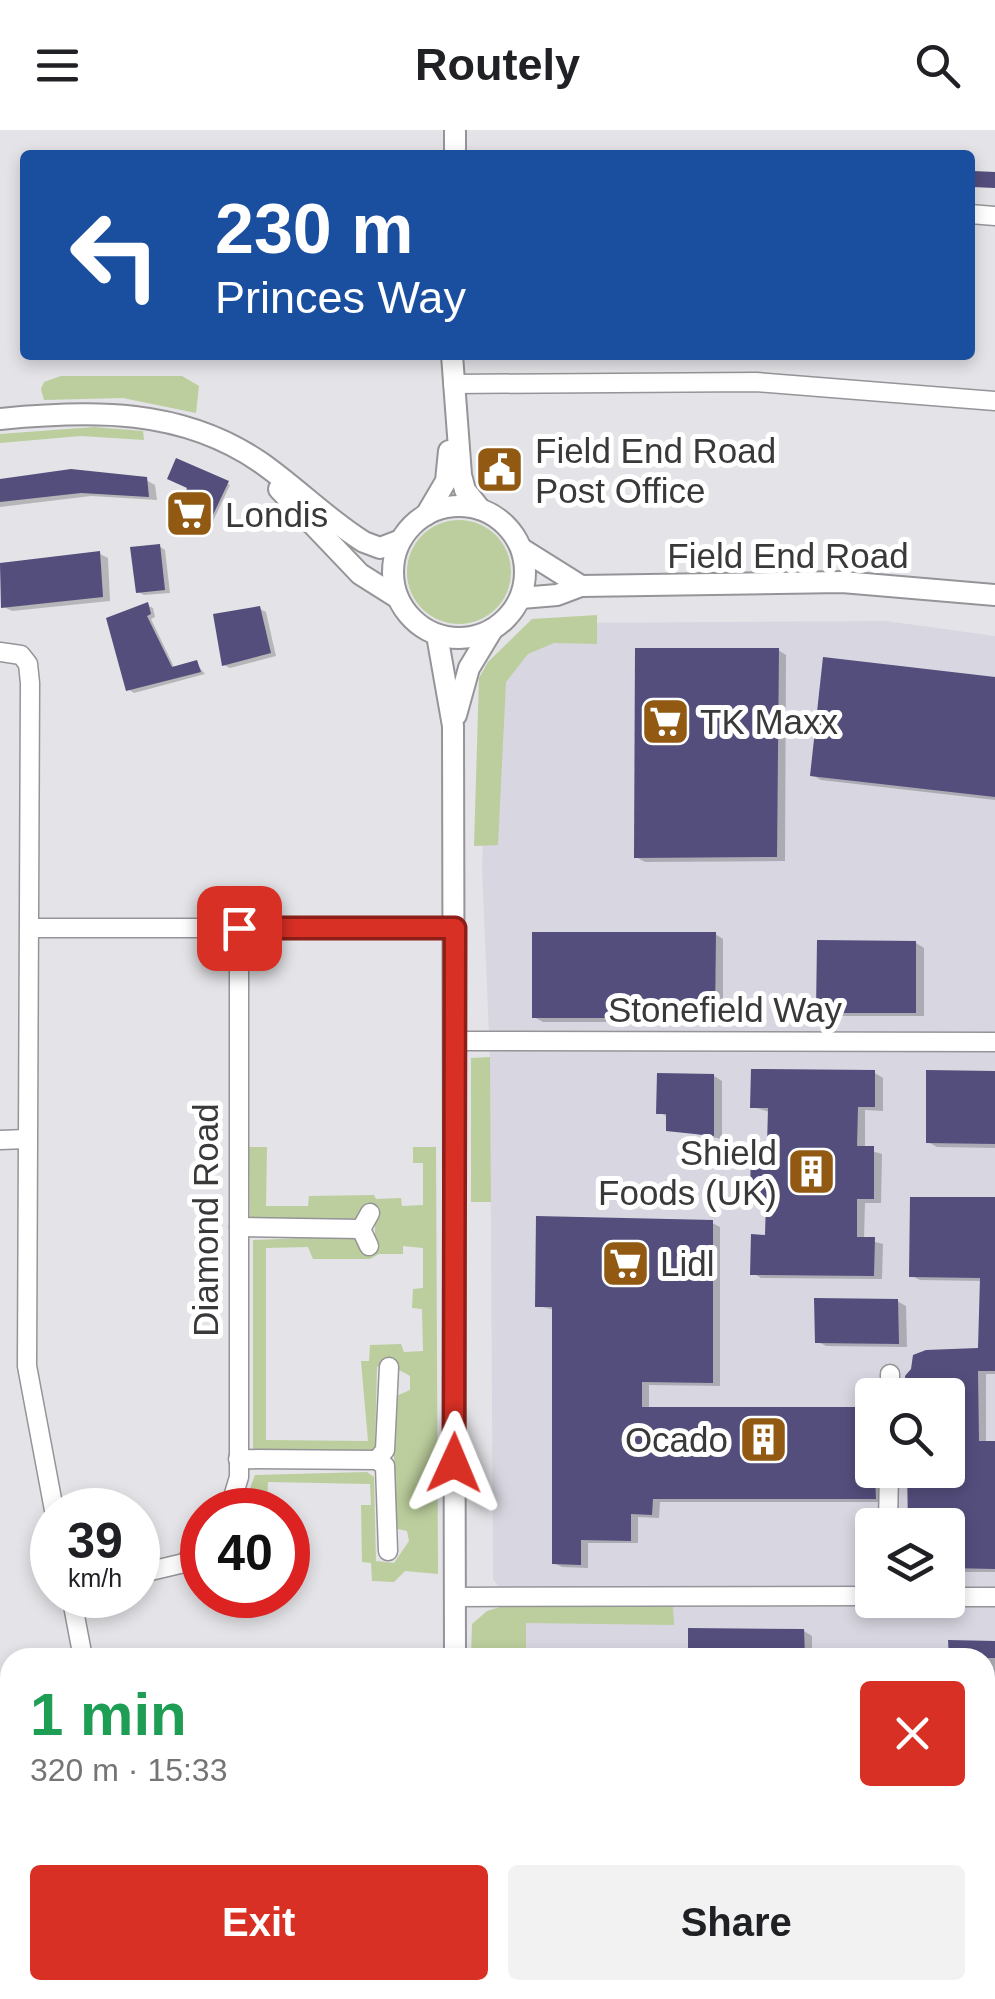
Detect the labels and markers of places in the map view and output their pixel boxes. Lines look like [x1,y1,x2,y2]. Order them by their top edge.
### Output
place label: Field End Road Post Office [535,431,776,510]
public building icon: Field End Road Post Office [474,444,526,496]
supermarket icon: Londis [164,488,216,540]
place label: Londis [225,495,328,534]
supermarket icon: TK Maxx [639,695,691,747]
place label: TK Maxx [700,702,839,741]
pin [197,886,282,971]
place label: Shield Foods (UK) [598,1133,777,1212]
building icon: Shield Foods (UK) [786,1146,838,1198]
supermarket icon: Lidl [599,1237,651,1289]
place label: Lidl [660,1244,714,1283]
building icon: Ocado [737,1413,789,1465]
place label: Ocado [625,1420,728,1459]

